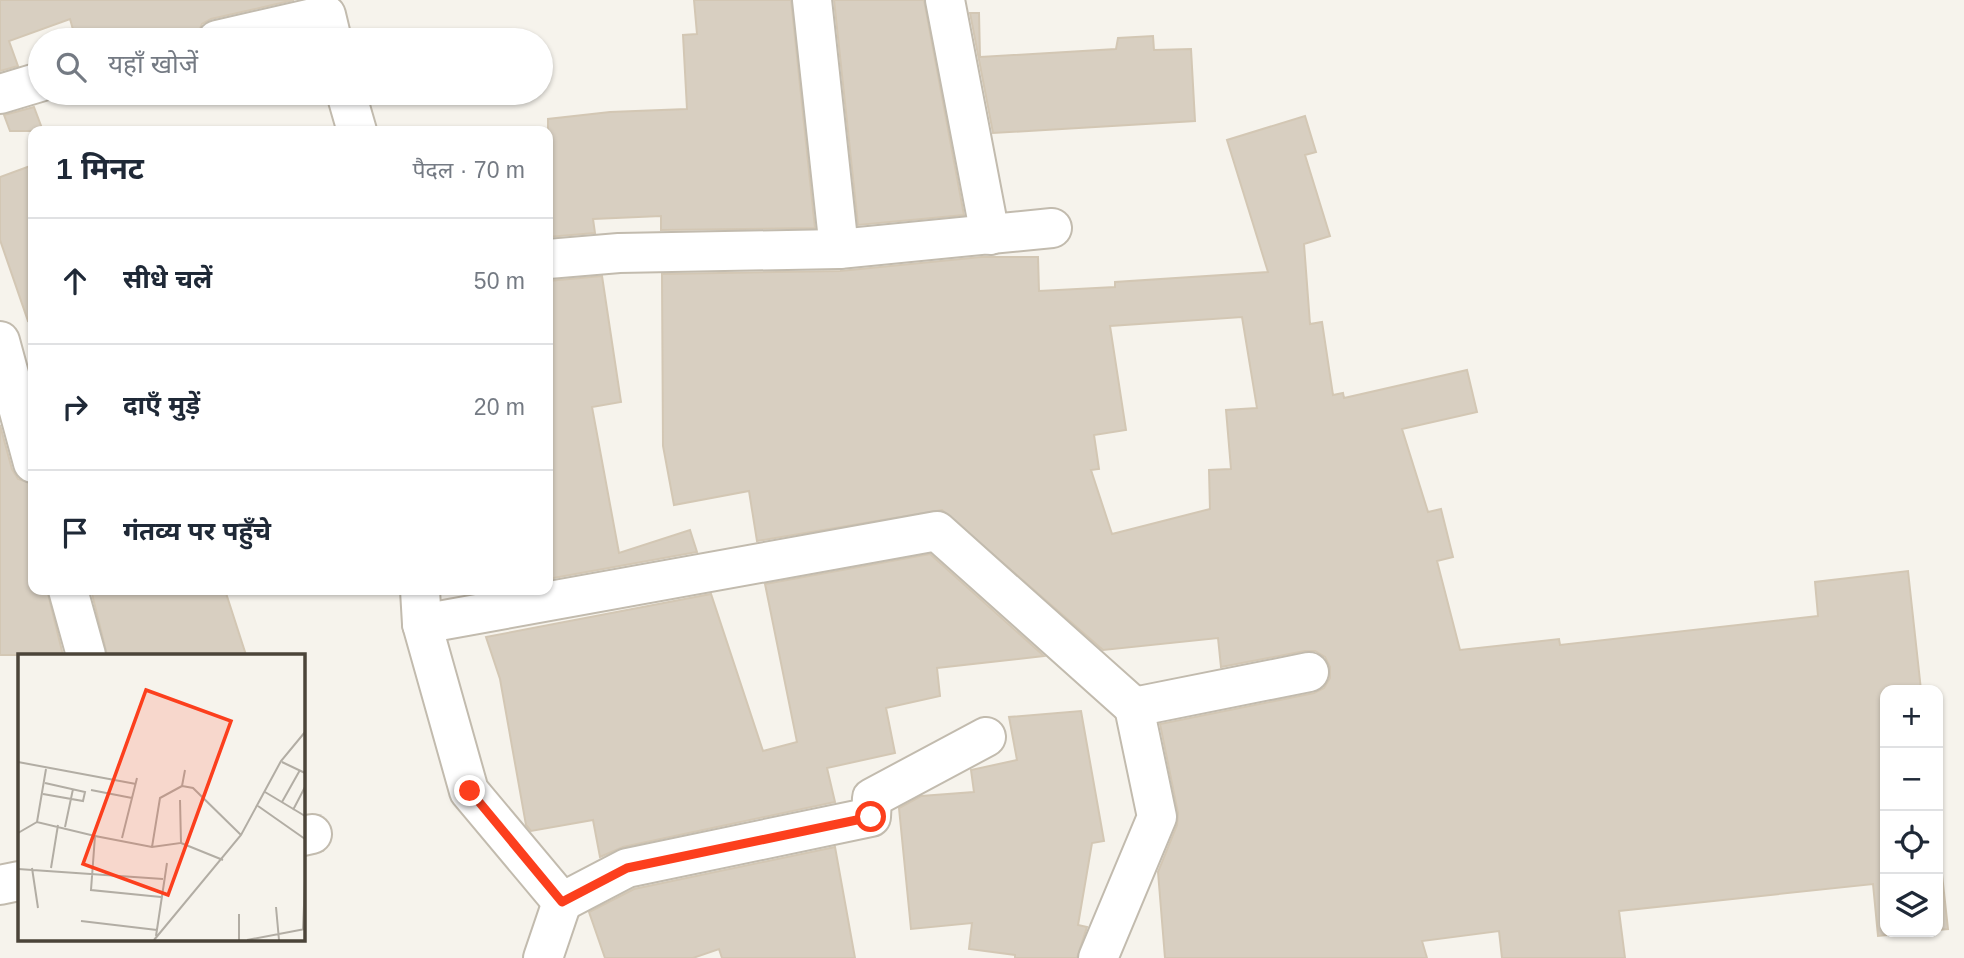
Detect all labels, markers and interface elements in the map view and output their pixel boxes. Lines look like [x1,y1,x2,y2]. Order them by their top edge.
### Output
search box [28,28,553,105]
icon: search [52,48,90,86]
text: यहाँ खोजें [108,49,198,79]
text: 1 मिनट [56,152,144,185]
text: पैदल · 70 m [413,157,525,183]
icon: ahead [56,262,94,300]
text: सीधे चलें [123,264,212,294]
text: 50 m [474,268,525,294]
icon: right [56,388,94,426]
text: दाएँ मुड़ें [123,390,200,420]
text: 20 m [474,394,525,420]
icon: arrive [56,514,94,552]
text: गंतव्य पर पहुँचे [123,516,271,546]
inset map [18,654,304,940]
map controls [1880,685,1943,937]
button: + [1880,685,1943,748]
button: − [1880,748,1943,811]
route end [454,775,485,806]
route start [855,801,886,832]
button: locate [1880,811,1943,874]
button: layers [1880,874,1943,937]

